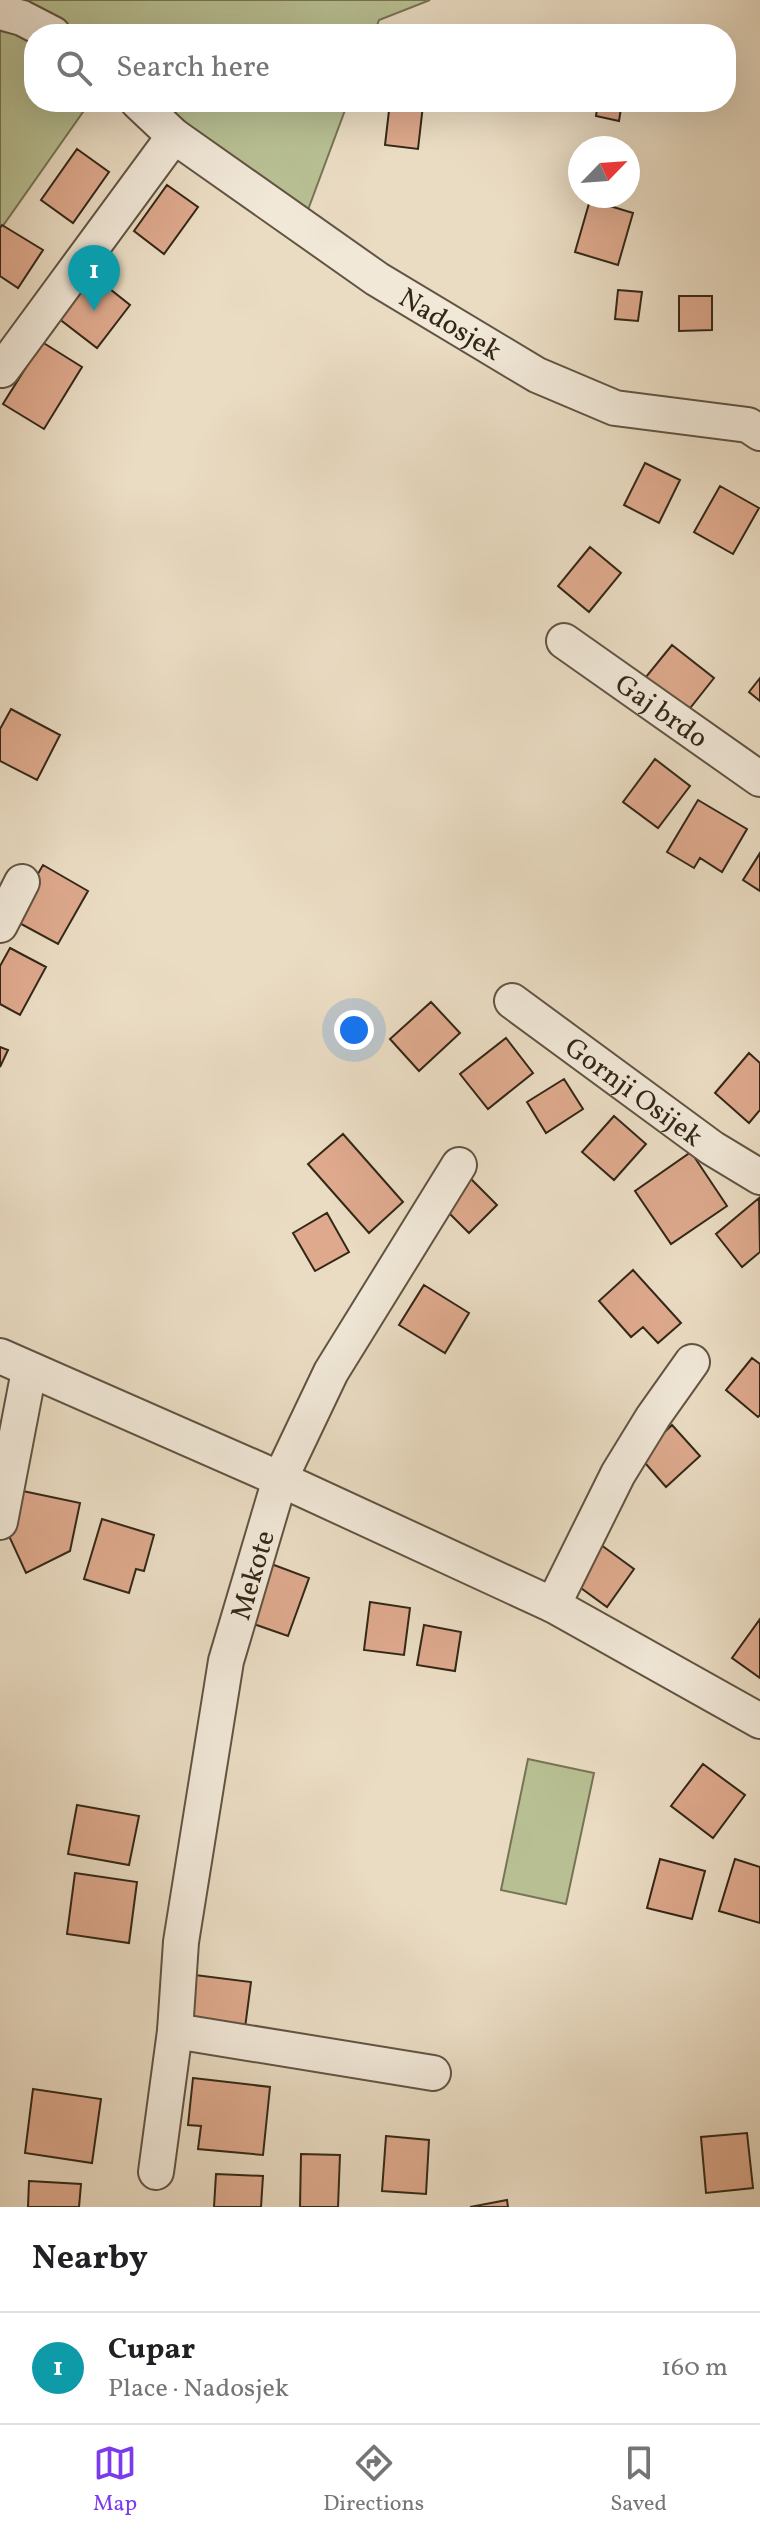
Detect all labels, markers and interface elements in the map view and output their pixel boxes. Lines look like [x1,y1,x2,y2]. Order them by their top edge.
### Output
search box [24,24,736,112]
icon: search [52,46,96,90]
text: Search here [116,47,270,89]
north arrow [568,136,640,208]
pin: 1 [68,245,120,311]
street label: Nadosjek [391,279,508,372]
street label: Gaj brdo [606,666,715,759]
your location [334,1010,374,1050]
street label: Gornji Osijek [556,1029,710,1157]
street label: Mekote [222,1526,286,1625]
text: Nearby [32,2236,148,2283]
text: Cupar [108,2329,195,2371]
text: 1 [53,2350,63,2386]
text: 160 m [661,2350,728,2386]
text: Place · Nadosjek [108,2371,289,2407]
tab: Map [93,2441,137,2520]
tab: Directions [323,2441,424,2520]
tab: Saved [610,2441,667,2520]

